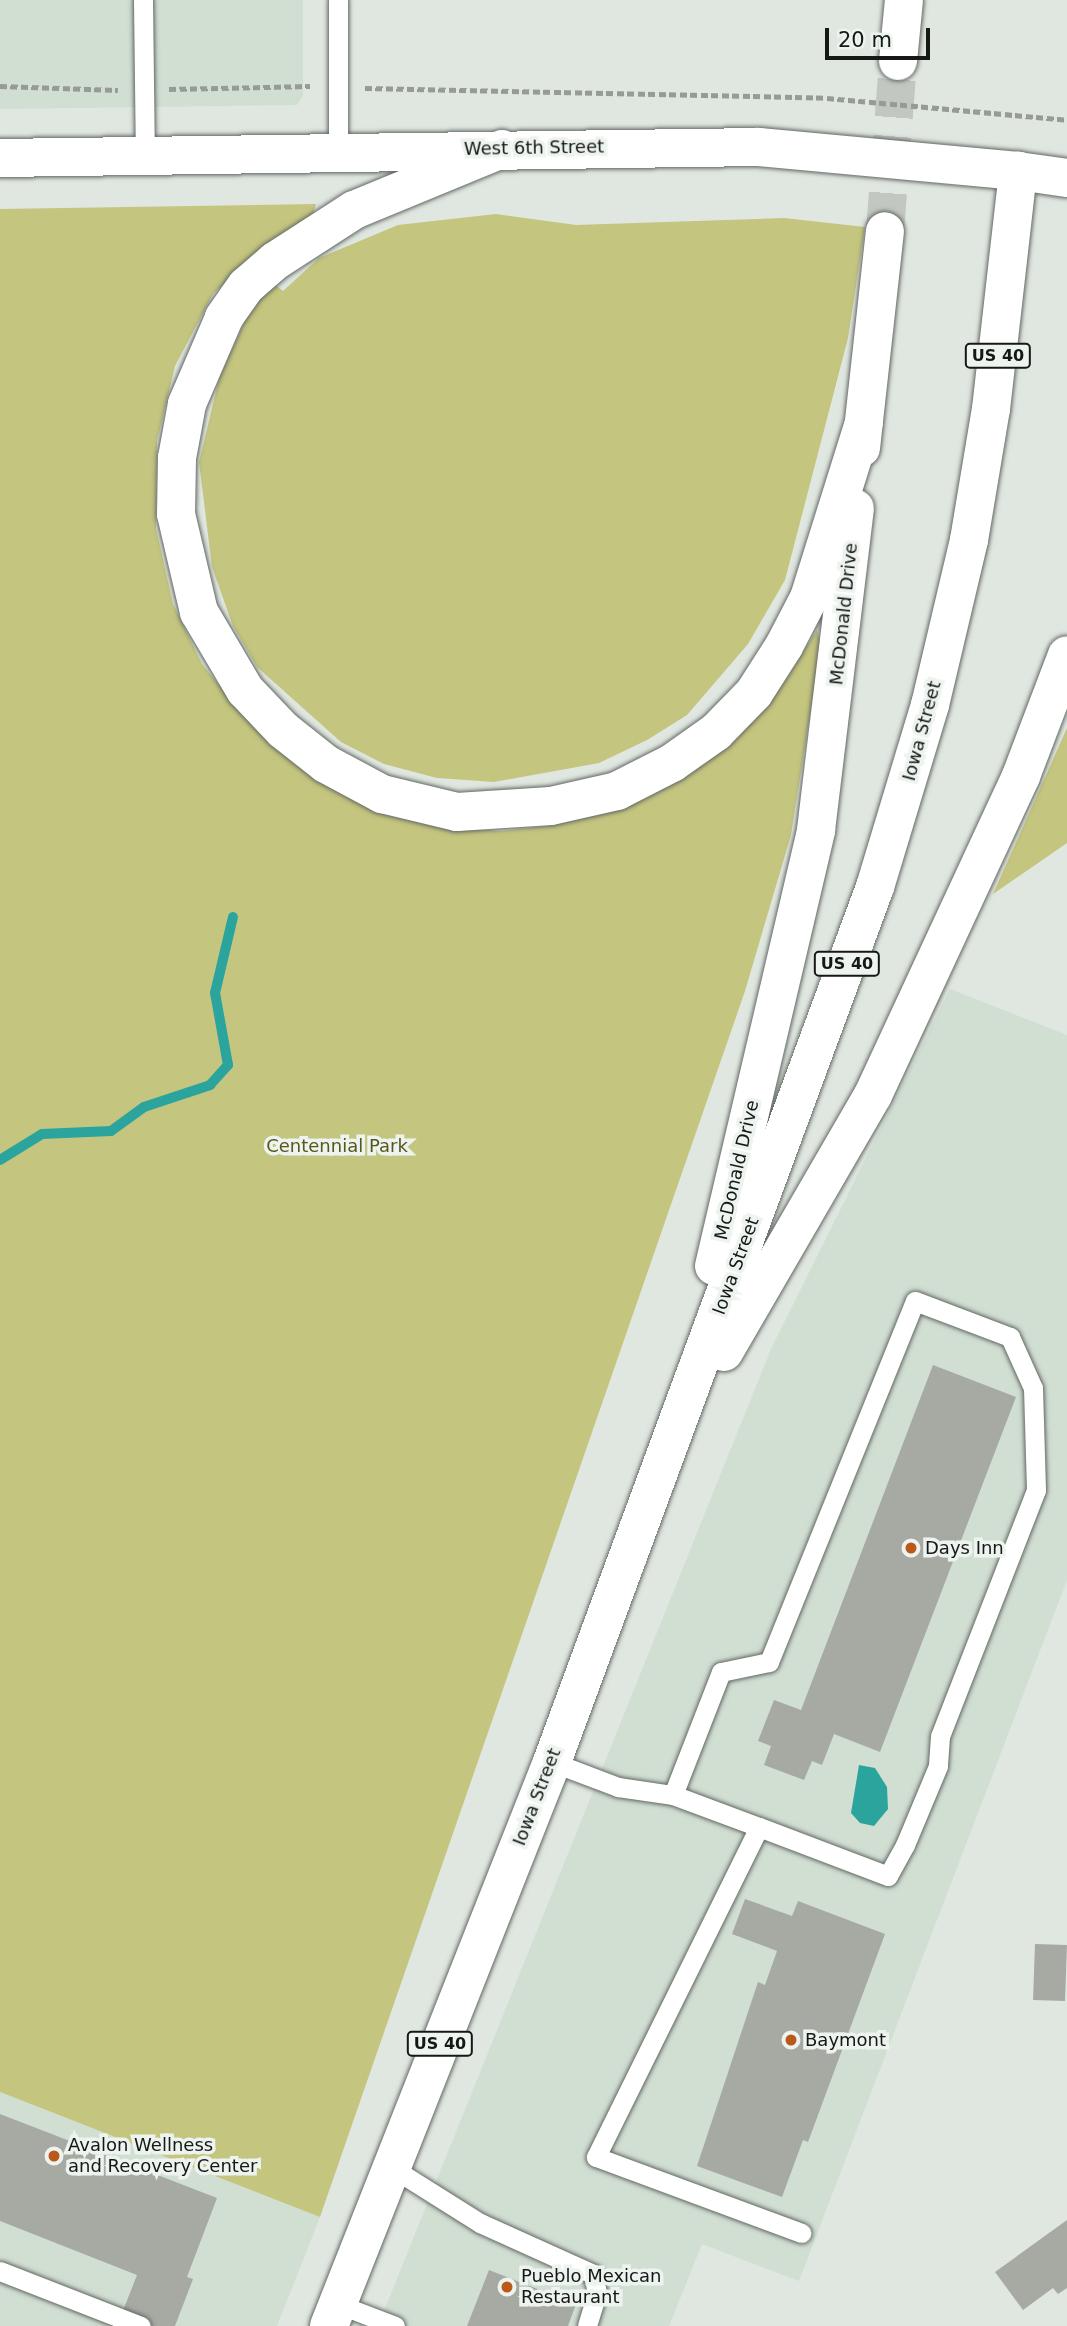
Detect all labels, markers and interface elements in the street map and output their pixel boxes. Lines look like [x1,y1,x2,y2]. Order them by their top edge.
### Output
scale bar [829,14,934,58]
text: 20 m [838,28,892,52]
street label: West 6th Street [464,136,604,160]
road number: US 40 [965,344,1031,368]
street label: McDonald Drive [826,542,862,686]
street label: Iowa Street [898,679,946,783]
road number: US 40 [814,952,880,976]
street label: McDonald Drive [710,1098,764,1242]
park label: Centennial Park [266,1135,408,1157]
street label: Iowa Street [708,1214,764,1318]
place label: Days Inn [925,1537,1004,1559]
marker: Days Inn [903,1540,919,1556]
street label: Iowa Street [509,1745,565,1849]
place label: Baymont [805,2029,886,2051]
road number: US 40 [407,2032,473,2056]
marker: Baymont [783,2032,799,2048]
place label: Avalon Wellness and Recovery Center [68,2135,257,2178]
marker: Avalon Wellness and Recovery Center [46,2148,62,2164]
place label: Pueblo Mexican Restaurant [521,2266,661,2308]
marker: Pueblo Mexican Restaurant [499,2279,515,2295]

